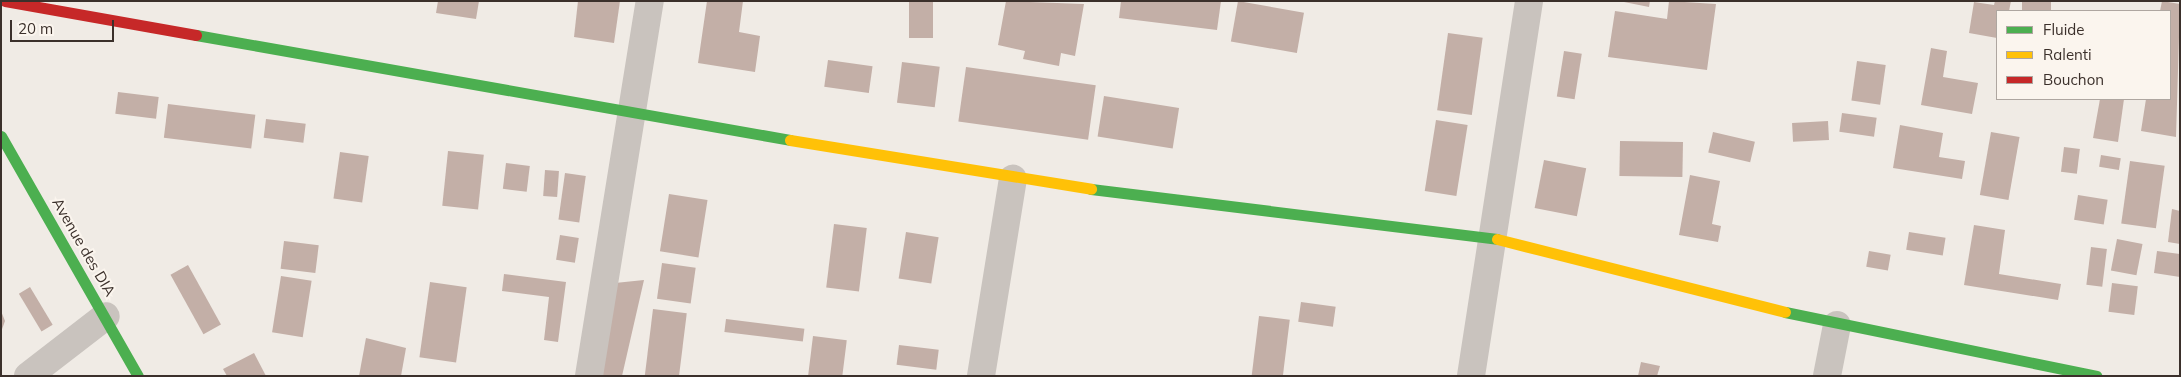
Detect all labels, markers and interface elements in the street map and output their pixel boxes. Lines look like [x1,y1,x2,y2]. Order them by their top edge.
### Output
scale bar [12,10,116,42]
legend [1996,10,2171,100]
text: 20 m [18,19,53,38]
text: Fluide [2043,20,2084,39]
text: Ralenti [2043,45,2092,64]
text: Bouchon [2043,70,2104,89]
street label: Avenue des DIA [49,195,119,299]

